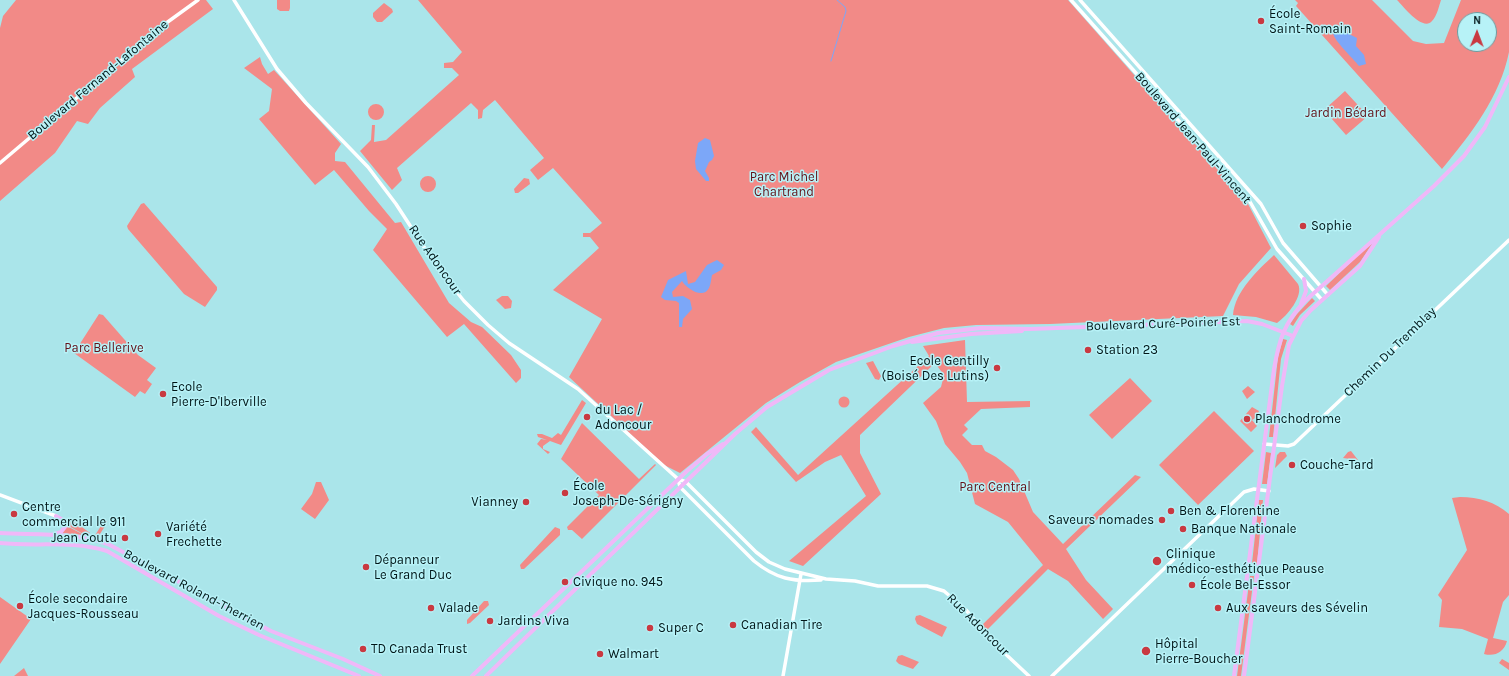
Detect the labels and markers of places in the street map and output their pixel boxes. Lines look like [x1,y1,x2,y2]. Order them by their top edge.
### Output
place label: École Saint-Romain [1269,6,1351,37]
marker: École Saint-Romain [1256,16,1266,26]
place label: Sophie [1311,218,1352,234]
marker: Sophie [1298,221,1308,231]
place label: Station 23 [1096,342,1158,358]
marker: Station 23 [1083,345,1093,355]
place label: Ecole Gentilly (Boisé Des Lutins) [882,353,989,384]
marker: Ecole Gentilly (Boisé Des Lutins) [992,363,1002,373]
place label: Ecole Pierre-D'Iberville [171,379,267,410]
marker: Ecole Pierre-D'Iberville [158,389,168,399]
place label: du Lac / Adoncour [595,402,652,433]
place label: Planchodrome [1255,411,1341,427]
marker: du Lac / Adoncour [582,412,592,422]
marker: Planchodrome [1242,414,1252,424]
place label: Couche-Tard [1300,457,1374,473]
marker: Couche-Tard [1287,460,1297,470]
place label: École Joseph-De-Sérigny [573,478,683,509]
marker: École Joseph-De-Sérigny [560,488,570,498]
place label: Vianney [471,494,518,510]
marker: Vianney [521,497,531,507]
place label: Centre commercial le 911 [22,499,126,530]
place label: Ben & Florentine [1179,503,1280,519]
marker: Ben & Florentine [1166,506,1176,516]
marker: Centre commercial le 911 [9,509,19,519]
place label: Saveurs nomades [1048,512,1154,528]
marker: Saveurs nomades [1157,515,1167,525]
place label: Variété Frechette [166,519,222,550]
place label: Banque Nationale [1191,521,1297,537]
marker: Banque Nationale [1178,524,1188,534]
marker: Variété Frechette [153,529,163,539]
place label: Jean Coutu [51,530,117,546]
marker: Jean Coutu [120,533,130,543]
place label: Clinique médico-esthétique Peause [1166,546,1324,577]
place label: Dépanneur Le Grand Duc [374,552,452,583]
marker: Clinique médico-esthétique Peause [1151,555,1163,567]
marker: Dépanneur Le Grand Duc [361,562,371,572]
place label: Civique no. 945 [573,574,663,590]
marker: Civique no. 945 [560,577,570,587]
place label: École Bel-Essor [1200,577,1290,593]
marker: École Bel-Essor [1187,580,1197,590]
place label: École secondaire Jacques-Rousseau [28,591,139,622]
place label: Valade [439,600,478,616]
place label: Aux saveurs des Sévelin [1226,600,1368,616]
marker: École secondaire Jacques-Rousseau [15,601,25,611]
marker: Valade [426,603,436,613]
marker: Aux saveurs des Sévelin [1213,603,1223,613]
place label: Jardins Viva [498,613,569,629]
marker: Jardins Viva [485,616,495,626]
place label: Canadian Tire [741,617,823,633]
place label: Super C [658,620,704,636]
marker: Canadian Tire [728,620,738,630]
marker: Super C [645,623,655,633]
place label: Hôpital Pierre-Boucher [1155,636,1242,667]
place label: TD Canada Trust [371,641,467,657]
marker: TD Canada Trust [358,644,368,654]
marker: Hôpital Pierre-Boucher [1140,645,1152,657]
place label: Walmart [608,646,659,662]
marker: Walmart [595,649,605,659]

